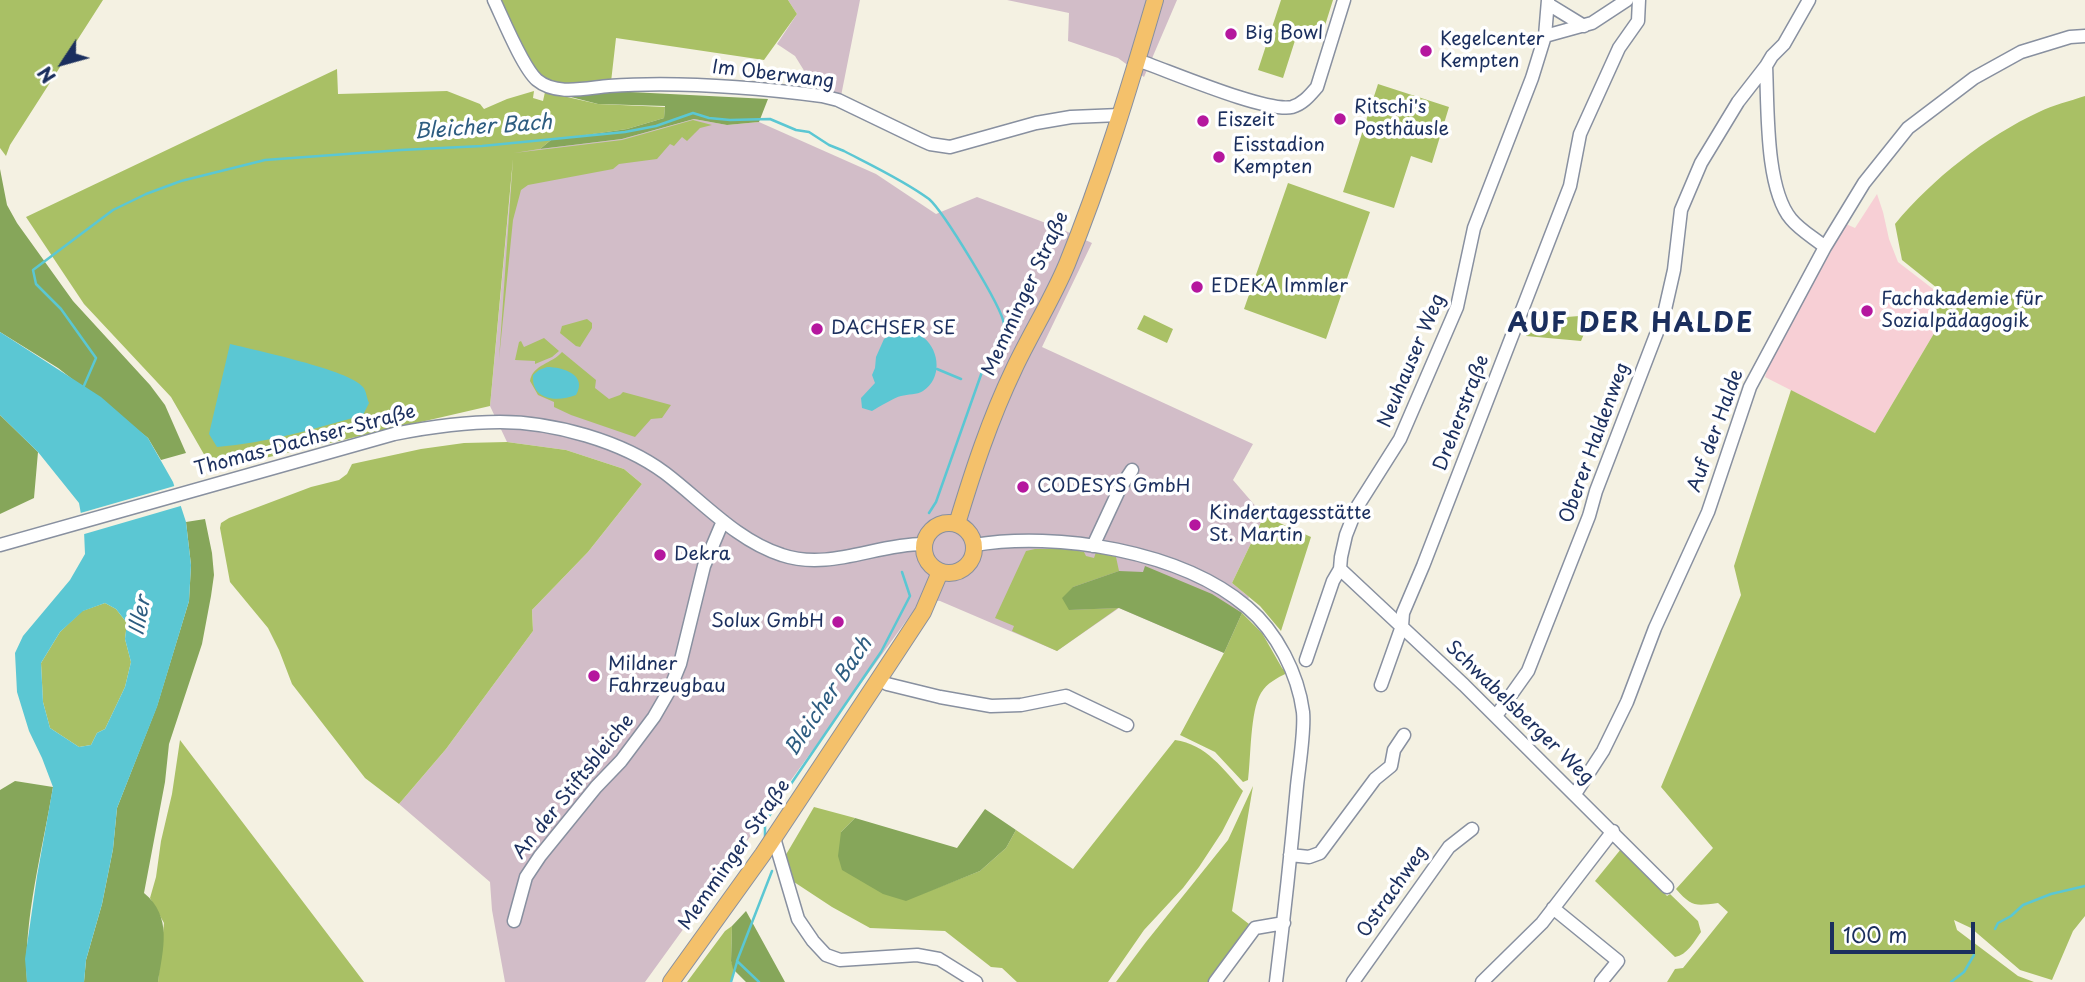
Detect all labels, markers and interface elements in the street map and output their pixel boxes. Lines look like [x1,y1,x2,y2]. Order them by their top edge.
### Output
place label: Big Bowl [1245,23,1323,45]
marker: Big Bowl [1223,26,1239,42]
north arrow [28,28,98,98]
place label: Kegelcenter Kempten [1440,29,1544,73]
marker: Kegelcenter Kempten [1418,43,1434,59]
street label: Im Oberwang [711,56,835,94]
text: N [30,61,62,90]
place label: Ritschi's Posthäusle [1354,97,1449,141]
place label: Eiszeit [1217,110,1275,132]
water label: Bleicher Bach [413,111,553,145]
marker: Ritschi's Posthäusle [1332,111,1348,127]
marker: Eiszeit [1195,113,1211,129]
place label: Eisstadion Kempten [1233,135,1325,179]
marker: Eisstadion Kempten [1211,149,1227,165]
street label: Memminger Straße [978,208,1074,380]
place label: EDEKA Immler [1211,276,1348,298]
marker: EDEKA Immler [1189,279,1205,295]
place label: Fachakademie für Sozialpädagogik [1881,289,2043,333]
street label: Neuhauser Weg [1374,291,1450,431]
marker: Fachakademie für Sozialpädagogik [1859,303,1875,319]
district label: AUF DER HALDE [1508,309,1754,341]
place label: DACHSER SE [831,318,956,340]
marker: DACHSER SE [809,321,825,337]
street label: Dreherstraße [1429,352,1495,474]
street label: Oberer Haldenweg [1555,360,1635,526]
street label: Auf der Halde [1683,367,1749,495]
street label: Thomas-Dachser-Straße [192,400,418,482]
place label: CODESYS GmbH [1037,476,1191,498]
marker: CODESYS GmbH [1015,479,1031,495]
place label: Kindertagesstätte St. Martin [1209,503,1371,547]
marker: Kindertagesstätte St. Martin [1187,517,1203,533]
place label: Dekra [674,544,730,566]
marker: Dekra [652,547,668,563]
water label: Iller [125,594,157,638]
place label: Solux GmbH [711,611,824,633]
marker: Solux GmbH [830,614,846,630]
water label: Bleicher Bach [780,633,878,761]
street label: Schwabelsberger Weg [1440,636,1598,790]
place label: Mildner Fahrzeugbau [608,654,726,698]
marker: Mildner Fahrzeugbau [586,668,602,684]
street label: An der Stiftsbleiche [509,710,639,864]
street label: Memminger Straße [674,775,796,935]
street label: Ostrachweg [1353,842,1433,942]
scale bar [1833,908,1978,952]
text: 100 m [1843,918,1907,950]

